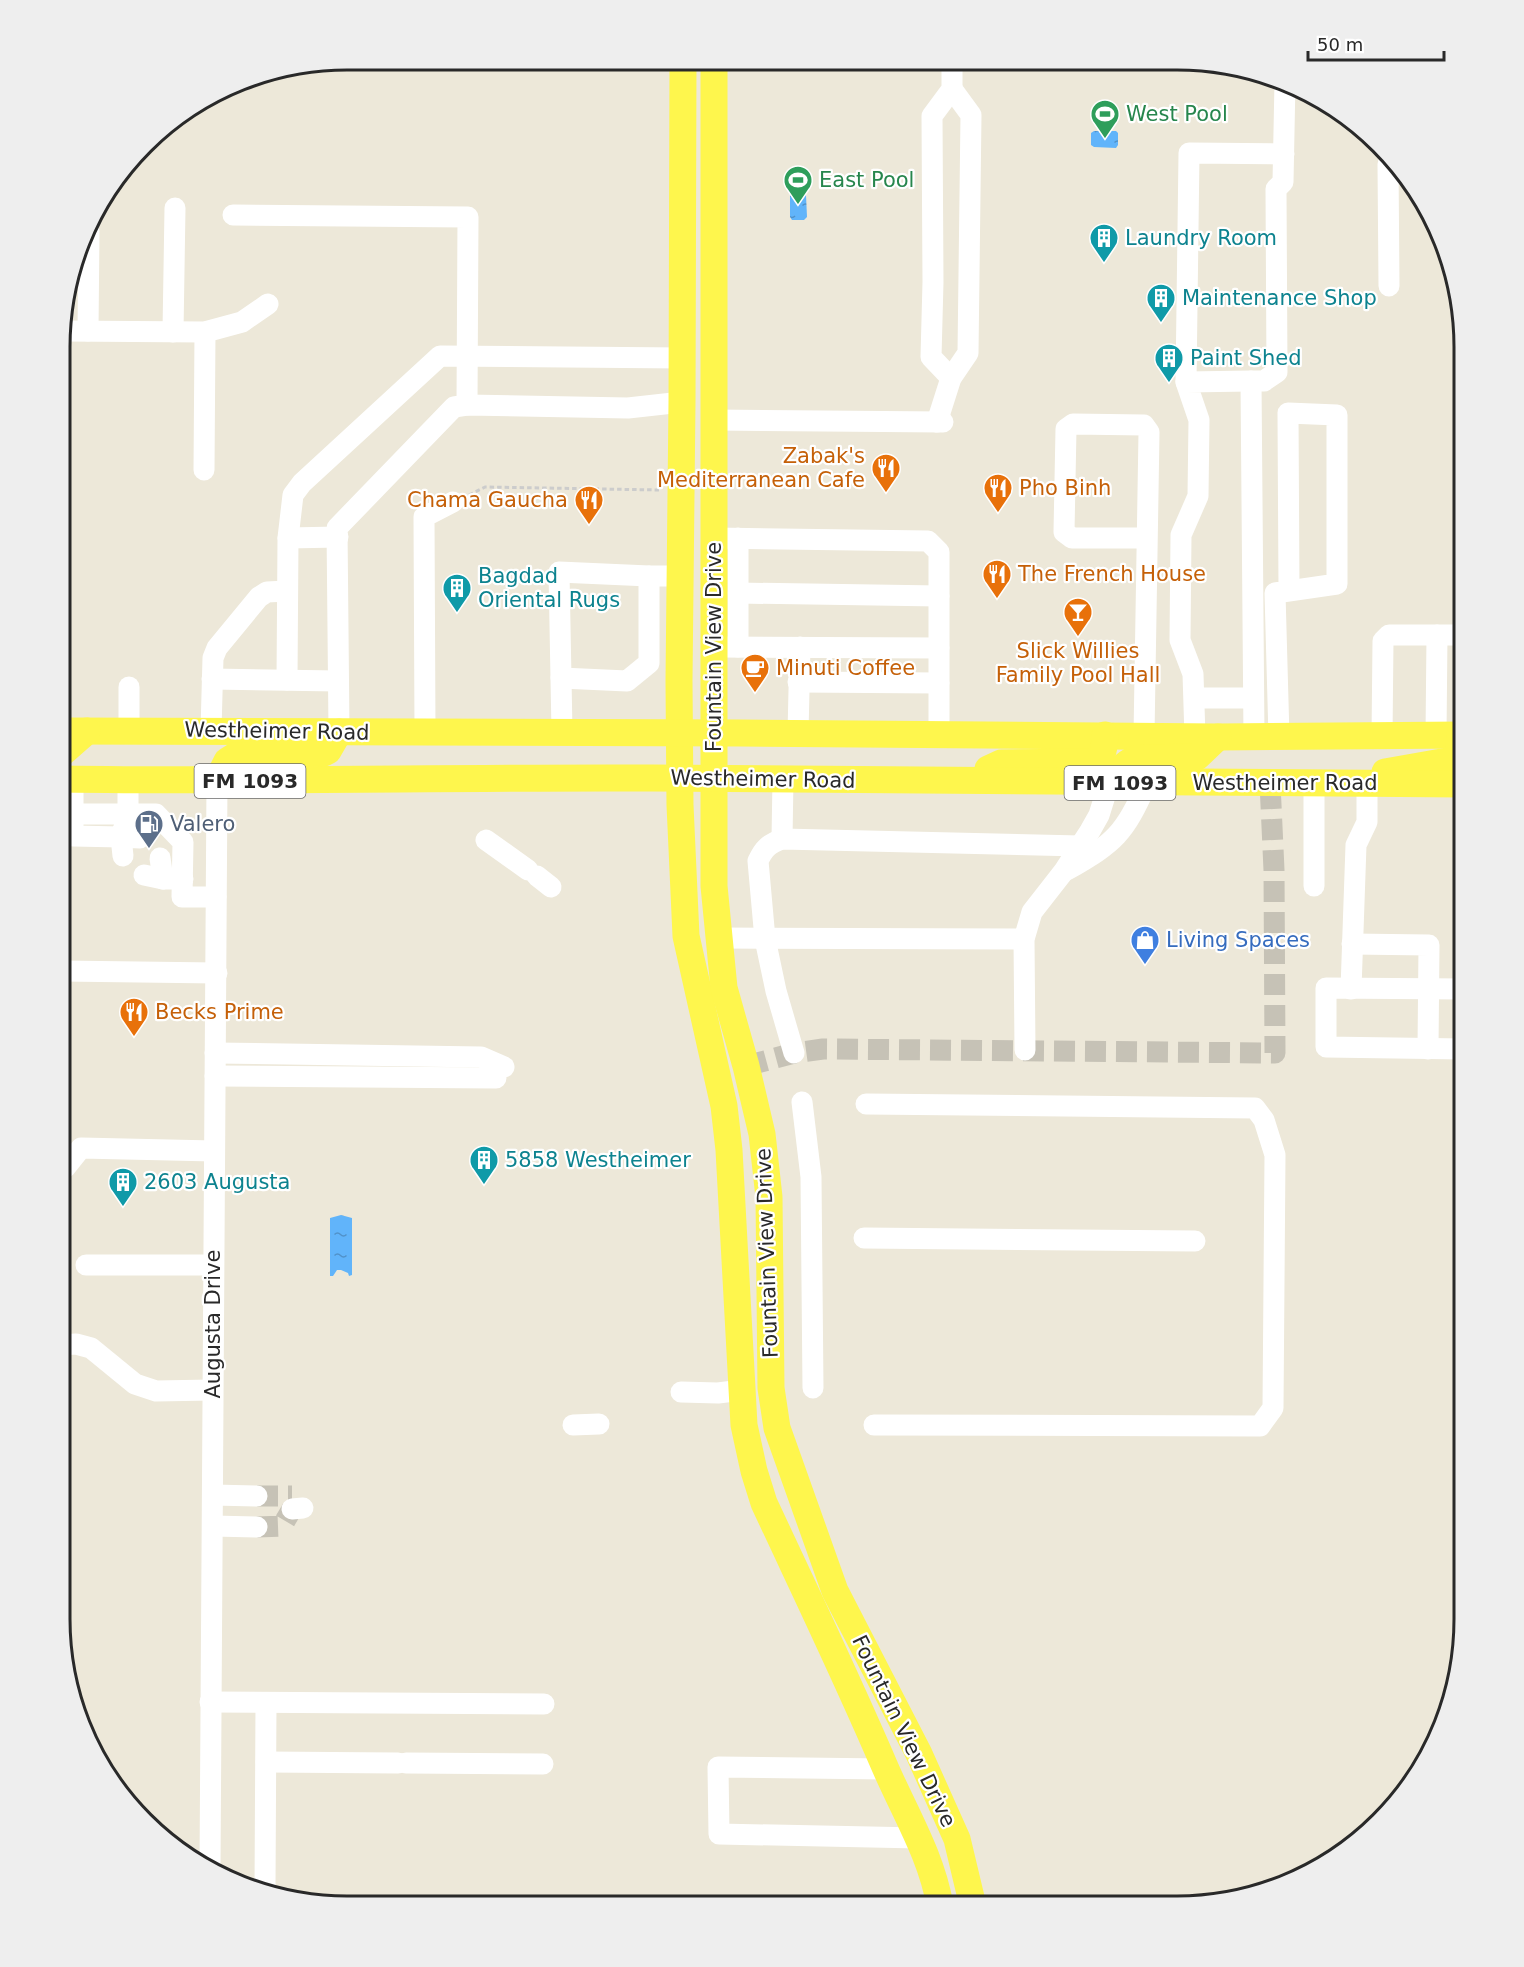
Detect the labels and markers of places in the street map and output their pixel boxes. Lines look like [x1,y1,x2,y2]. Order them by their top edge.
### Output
sports icon: West Pool [1089,98,1121,140]
place label: West Pool [1126,102,1228,126]
sports icon: East Pool [782,164,814,206]
place label: East Pool [819,168,914,192]
building icon: Laundry Room [1088,222,1120,264]
place label: Laundry Room [1125,226,1277,250]
building icon: Maintenance Shop [1145,282,1177,324]
place label: Maintenance Shop [1182,286,1377,310]
building icon: Paint Shed [1153,342,1185,384]
place label: Paint Shed [1190,346,1302,370]
place label: Zabak's Mediterranean Cafe [657,444,865,492]
restaurant icon: Zabak's Mediterranean Cafe [870,452,902,494]
restaurant icon: Pho Binh [982,472,1014,514]
place label: Pho Binh [1019,476,1111,500]
restaurant icon: Chama Gaucha [573,484,605,526]
place label: Chama Gaucha [407,488,568,512]
restaurant icon: The French House [981,558,1013,600]
place label: The French House [1017,562,1206,586]
place label: Bagdad Oriental Rugs [478,564,620,612]
building icon: Bagdad Oriental Rugs [441,572,473,614]
bar icon: Slick Willies Family Pool Hall [1062,596,1094,638]
place label: Slick Willies Family Pool Hall [996,639,1160,687]
cafe icon: Minuti Coffee [739,652,771,694]
place label: Minuti Coffee [776,656,915,680]
fuel station icon: Valero [133,808,165,850]
place label: Valero [170,812,235,836]
shop icon: Living Spaces [1129,924,1161,966]
place label: Living Spaces [1166,928,1310,952]
restaurant icon: Becks Prime [118,996,150,1038]
place label: Becks Prime [155,1000,284,1024]
building icon: 5858 Westheimer [468,1144,500,1186]
place label: 5858 Westheimer [505,1148,691,1172]
building icon: 2603 Augusta [107,1166,139,1208]
place label: 2603 Augusta [144,1170,290,1194]

